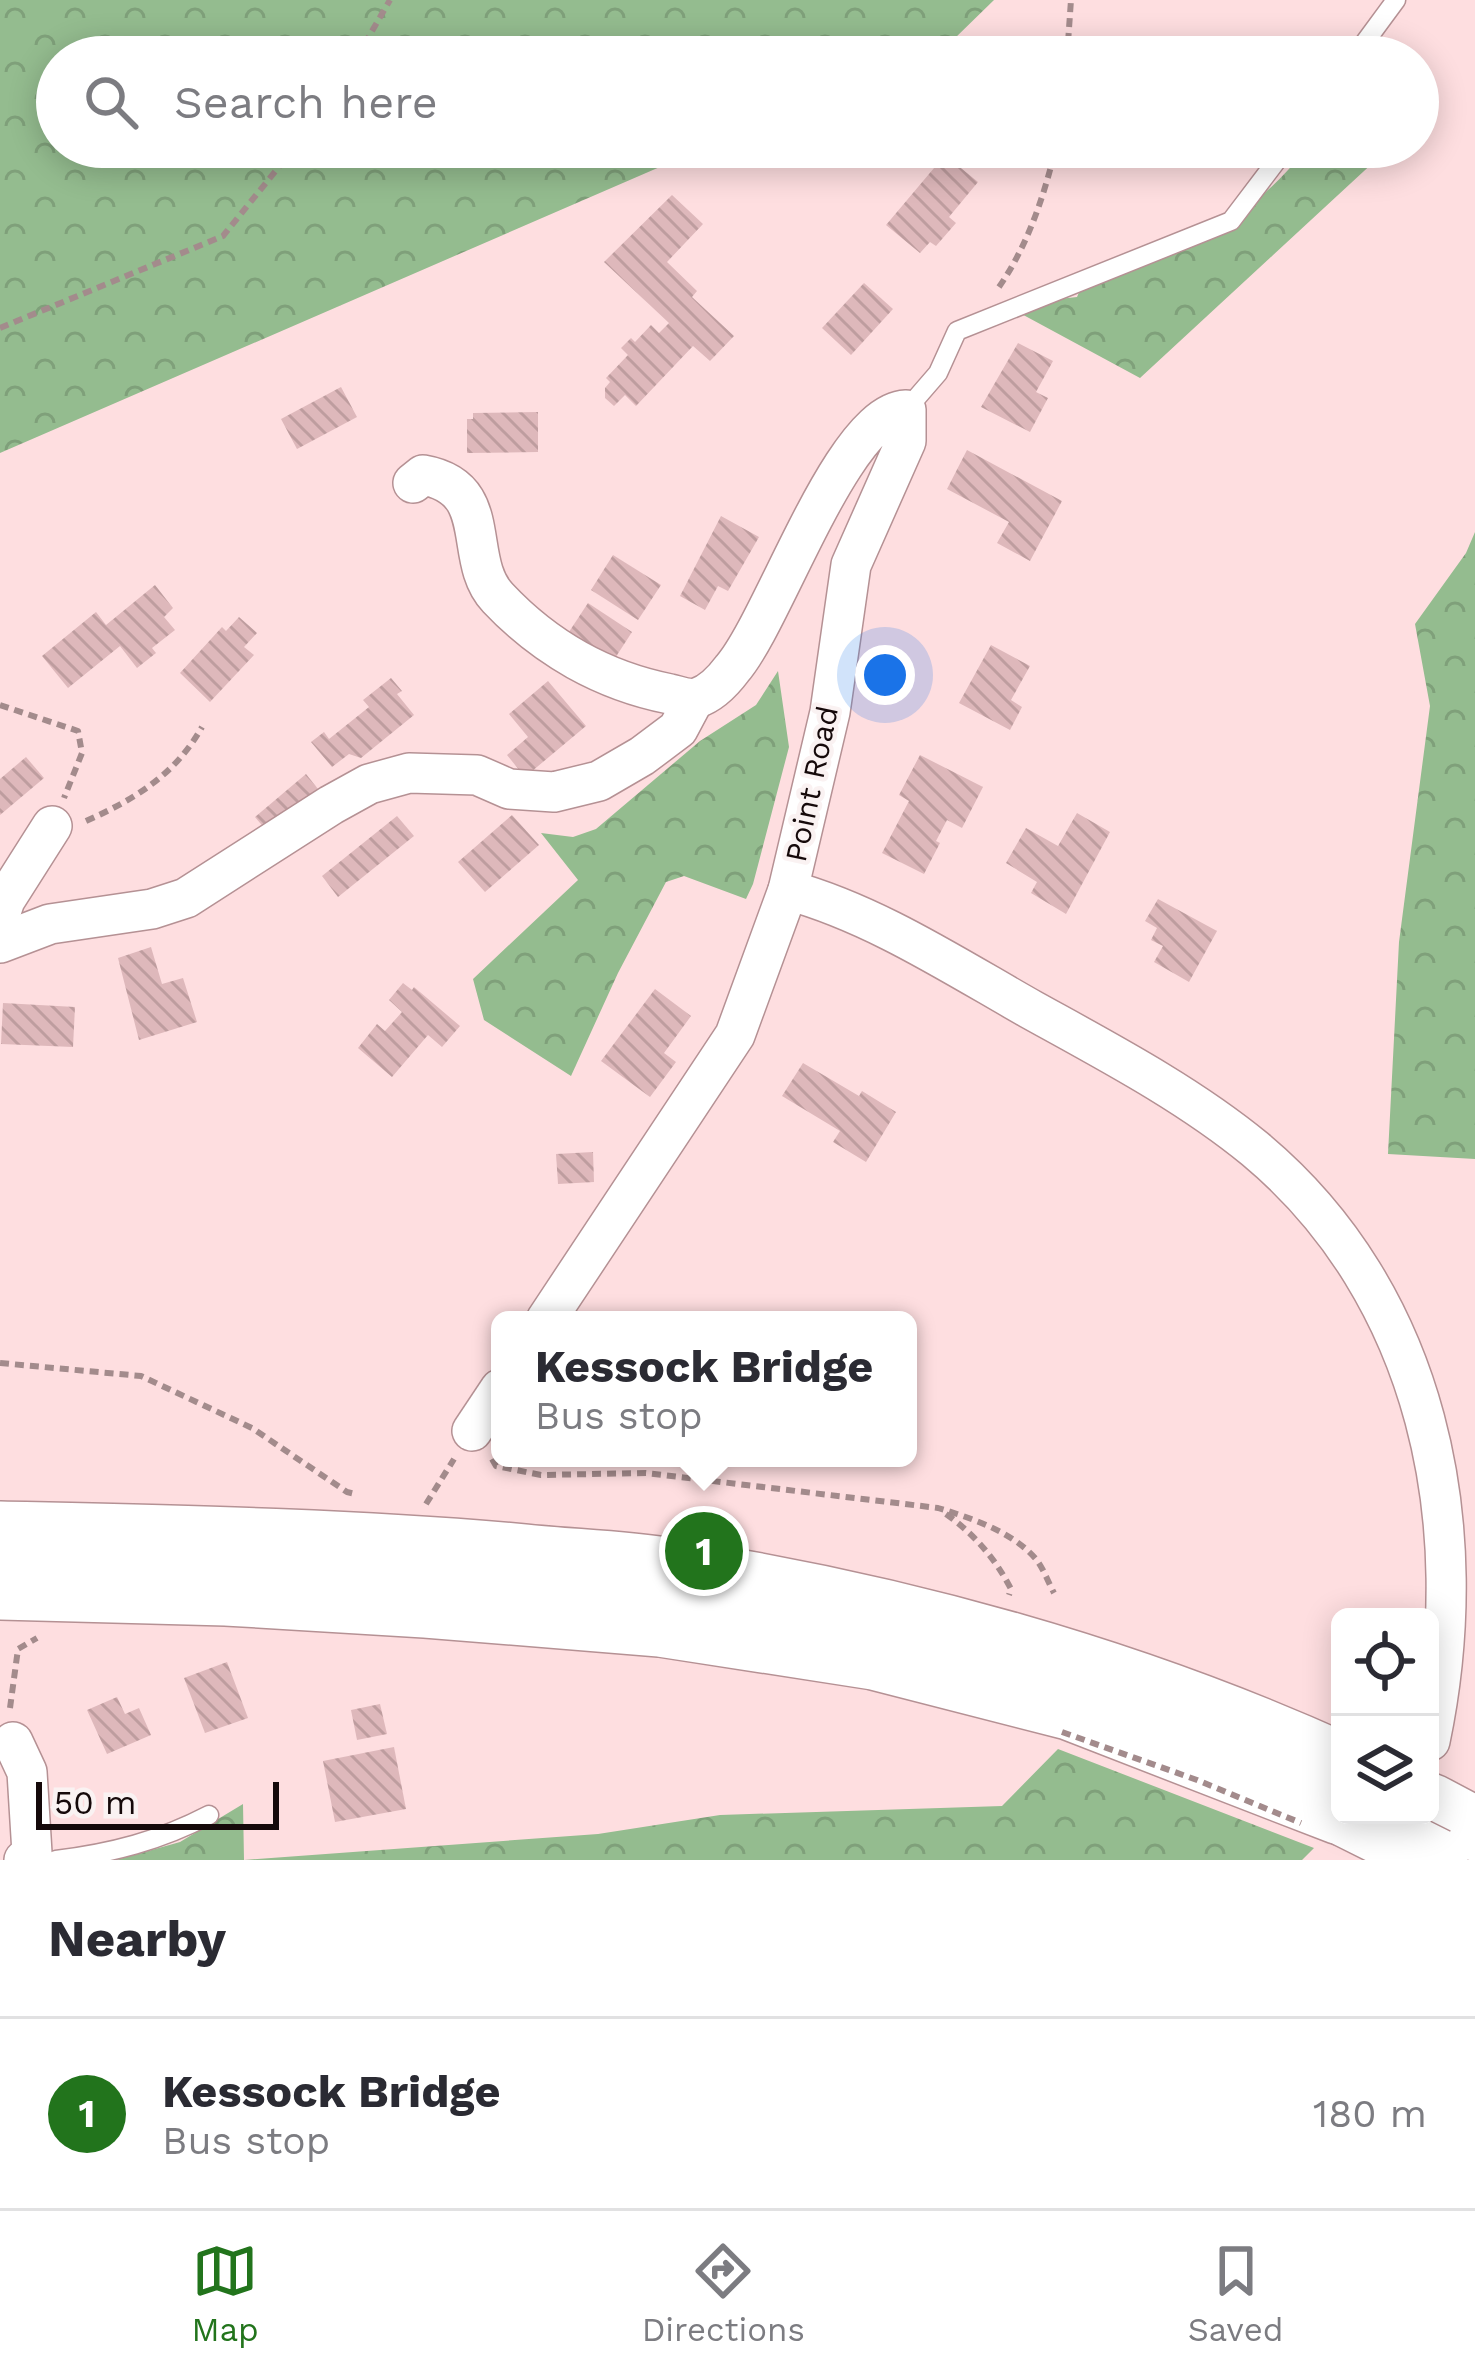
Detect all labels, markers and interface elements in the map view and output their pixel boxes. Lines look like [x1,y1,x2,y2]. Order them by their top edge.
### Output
search box [36,36,1439,168]
icon: search [78,69,144,135]
text: Search here [174,76,438,129]
your location [855,645,915,705]
street label: Point Road [778,703,845,865]
popup [491,1311,917,1467]
text: Kessock Bridge [535,1340,873,1393]
text: Bus stop [535,1393,703,1438]
pin: 1 [665,1506,743,1596]
map controls [1331,1608,1439,1824]
button: locate [1331,1608,1439,1716]
button: layers [1331,1716,1439,1824]
scale bar [36,1776,279,1829]
text: 50 m [54,1783,136,1822]
text: Nearby [48,1909,226,1968]
text: Kessock Bridge [162,2065,501,2118]
text: 1 [79,2091,95,2136]
text: 180 m [1313,2091,1427,2136]
text: Bus stop [162,2118,330,2163]
tab: Map [191,2238,259,2349]
tab: Directions [642,2238,805,2349]
tab: Saved [1188,2238,1284,2349]

